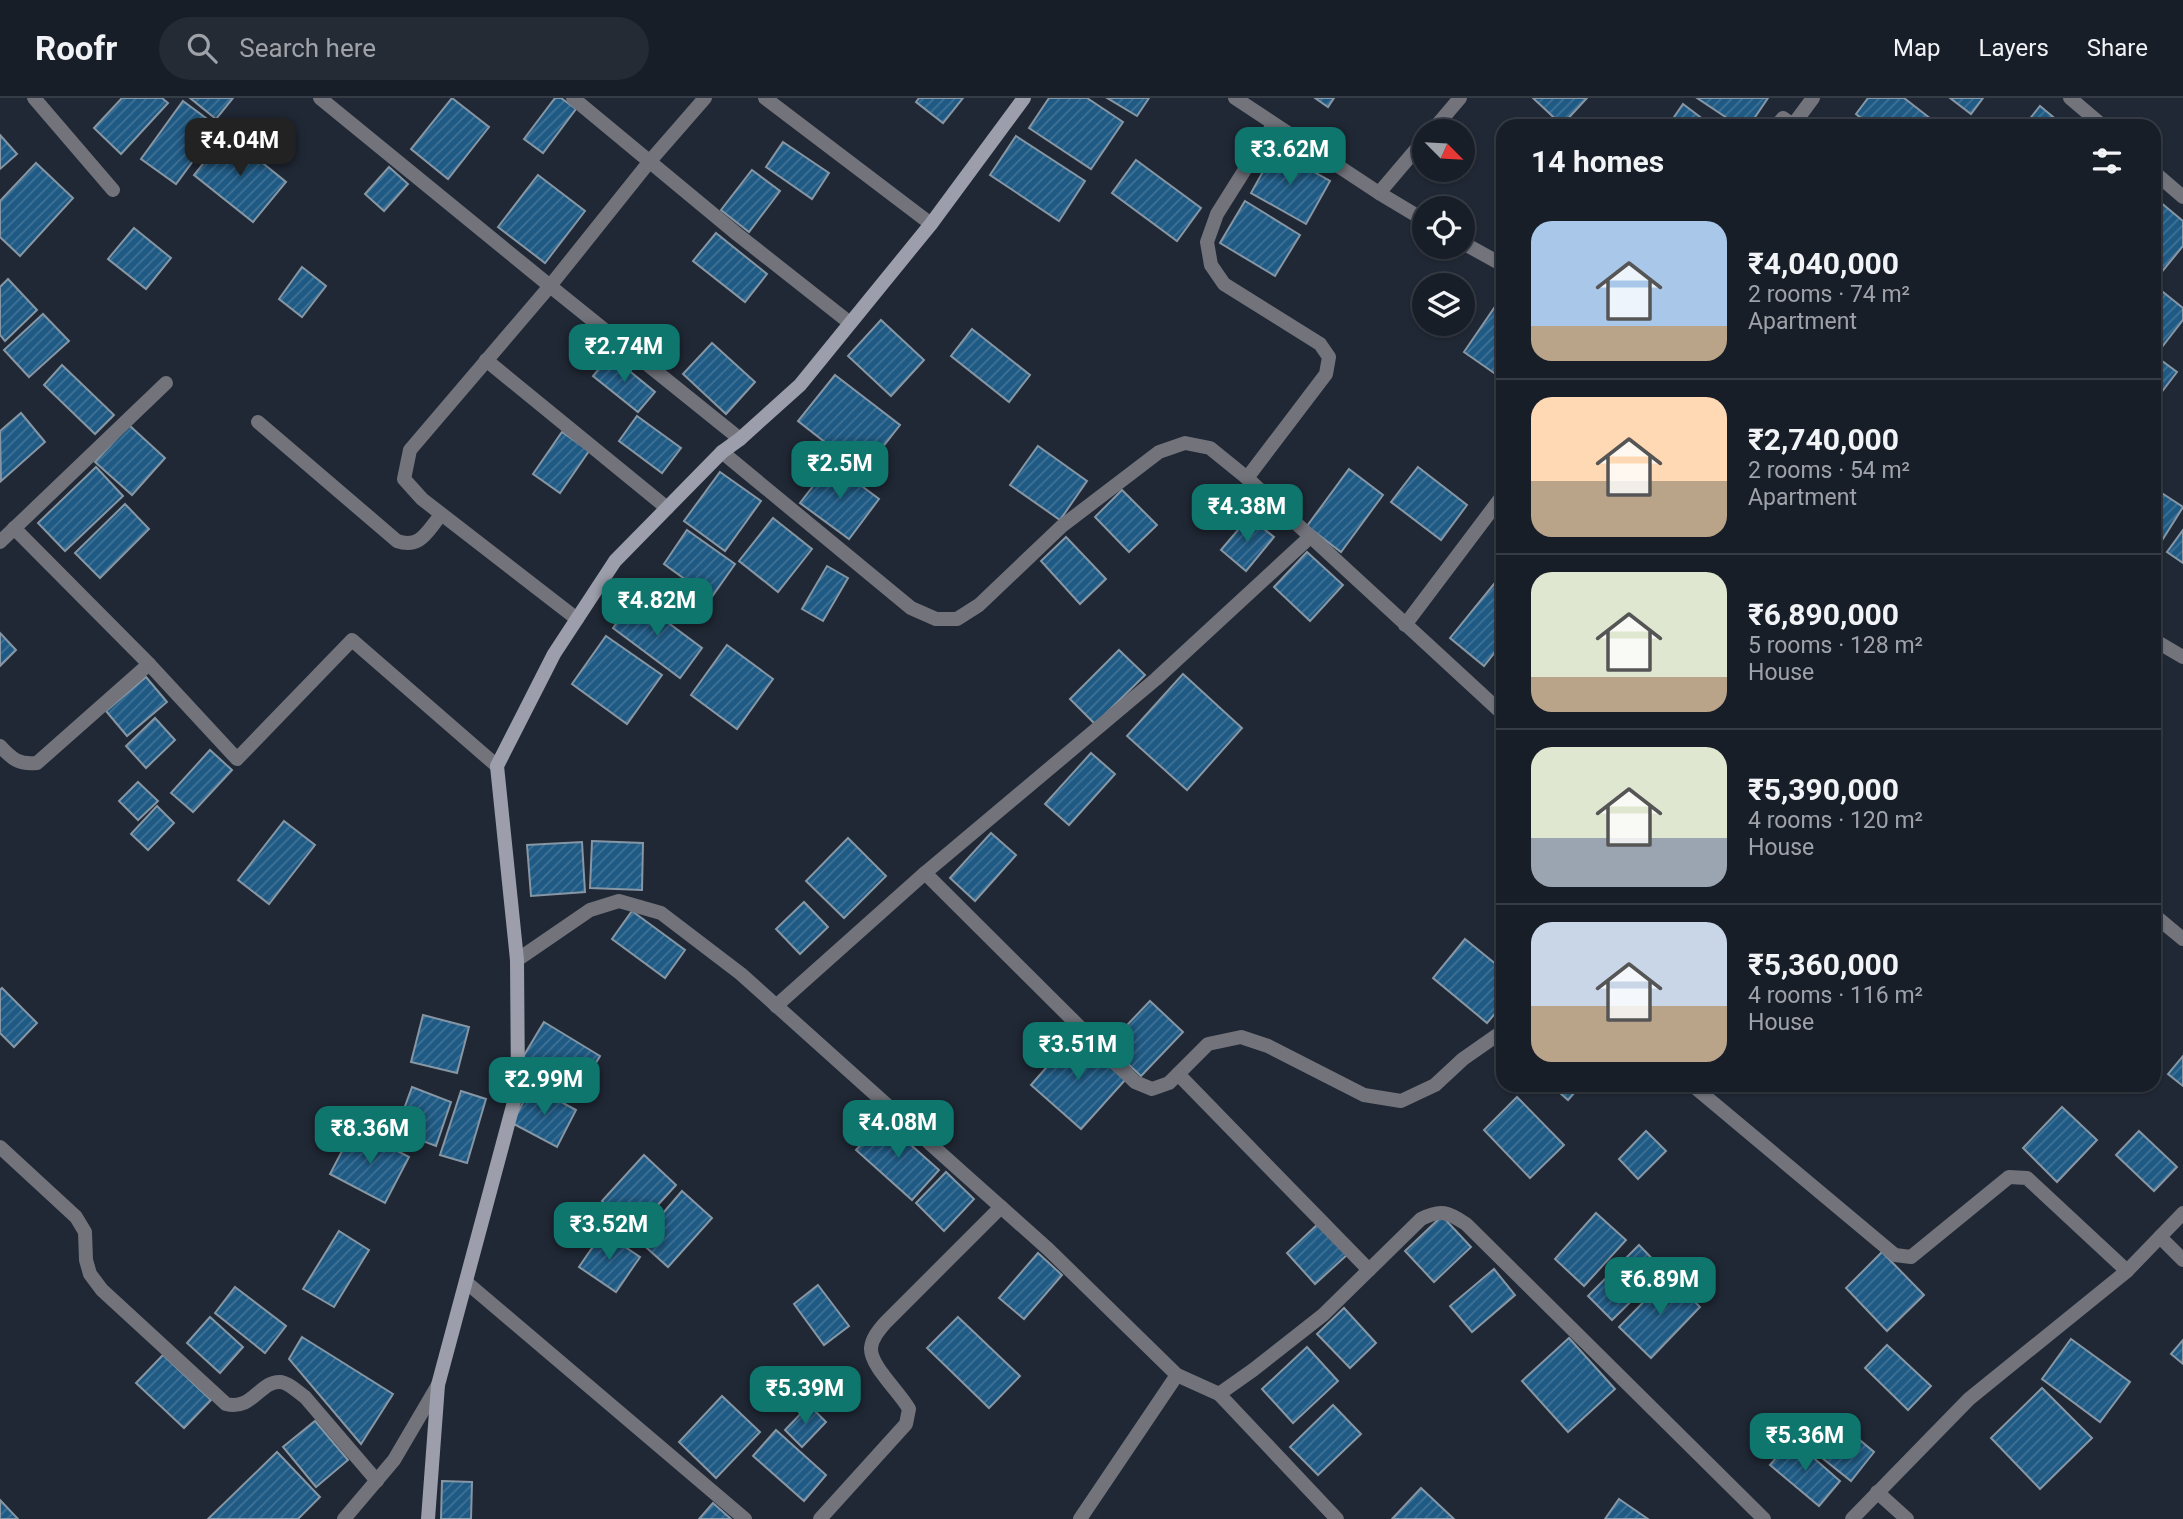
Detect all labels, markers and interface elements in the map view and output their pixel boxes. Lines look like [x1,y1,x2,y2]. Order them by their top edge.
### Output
search box [159,17,649,80]
text: Roofr [35,29,117,68]
icon: search [183,29,221,67]
text: Search here [239,33,376,63]
text: Map [1893,34,1941,62]
text: Layers [1979,34,2049,62]
text: Share [2087,34,2148,62]
pin: ₹4.04M [183,118,297,178]
north arrow [1412,119,1475,182]
map controls [1412,119,1475,336]
text: ₹4.04M [201,127,279,154]
pin: ₹3.62M [1233,127,1347,187]
text: ₹3.62M [1251,136,1329,163]
icon: filters [2088,142,2126,180]
text: 14 homes [1531,144,1664,179]
button: locate [1412,196,1475,259]
text: ₹4,040,000 [1748,246,1899,281]
icon: home [1587,249,1671,333]
button: layers [1412,273,1475,336]
text: 2 rooms · 74 m² [1748,281,1910,308]
text: Apartment [1748,308,1857,335]
pin: ₹2.74M [567,324,681,384]
text: ₹2.74M [585,333,663,360]
text: ₹2,740,000 [1748,422,1899,457]
icon: home [1587,425,1671,509]
pin: ₹2.5M [791,442,889,501]
text: ₹2.5M [807,450,873,477]
text: 2 rooms · 54 m² [1748,457,1910,484]
pin: ₹4.38M [1190,484,1304,544]
text: Apartment [1748,484,1857,511]
text: ₹4.38M [1208,493,1286,520]
pin: ₹4.82M [600,578,714,638]
text: ₹4.82M [618,587,696,614]
text: ₹6,890,000 [1748,597,1899,632]
icon: home [1587,600,1671,684]
text: 5 rooms · 128 m² [1748,632,1923,659]
text: House [1748,659,1814,686]
text: ₹5,390,000 [1748,772,1899,807]
icon: home [1587,775,1671,859]
text: 4 rooms · 120 m² [1748,807,1923,834]
text: House [1748,834,1814,861]
text: ₹5,360,000 [1748,947,1899,982]
icon: home [1587,950,1671,1034]
text: 4 rooms · 116 m² [1748,982,1923,1009]
text: House [1748,1009,1814,1036]
pin: ₹3.51M [1021,1023,1135,1082]
text: ₹3.51M [1039,1031,1117,1058]
pin: ₹2.99M [487,1058,601,1117]
text: ₹2.99M [505,1066,583,1093]
pin: ₹4.08M [841,1100,955,1160]
pin: ₹8.36M [313,1107,427,1166]
text: ₹4.08M [859,1109,937,1136]
text: ₹8.36M [331,1115,409,1142]
pin: ₹3.52M [552,1202,666,1262]
text: ₹3.52M [570,1211,648,1238]
pin: ₹6.89M [1603,1258,1717,1317]
text: ₹6.89M [1621,1266,1699,1293]
pin: ₹5.39M [748,1366,862,1426]
text: ₹5.39M [766,1375,844,1402]
pin: ₹5.36M [1748,1414,1862,1473]
text: ₹5.36M [1766,1422,1844,1449]

